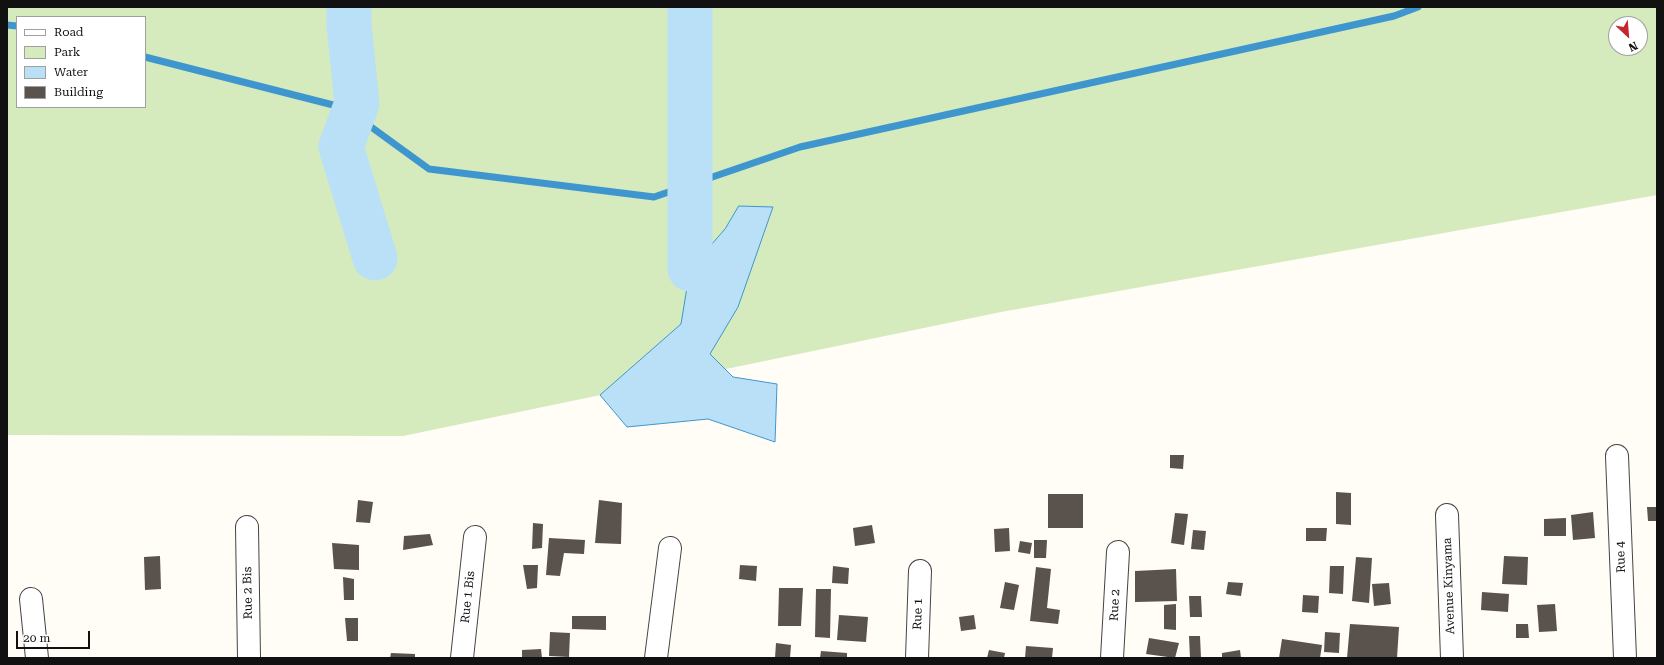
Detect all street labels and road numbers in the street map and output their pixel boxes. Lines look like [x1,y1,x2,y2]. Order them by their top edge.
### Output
street label: Avenue Kinyama [1440,537,1458,635]
street label: Rue 4 [1613,541,1629,573]
street label: Rue 2 Bis [240,567,256,619]
street label: Rue 1 Bis [458,570,478,624]
street label: Rue 2 [1107,589,1123,621]
street label: Rue 1 [910,598,926,630]

